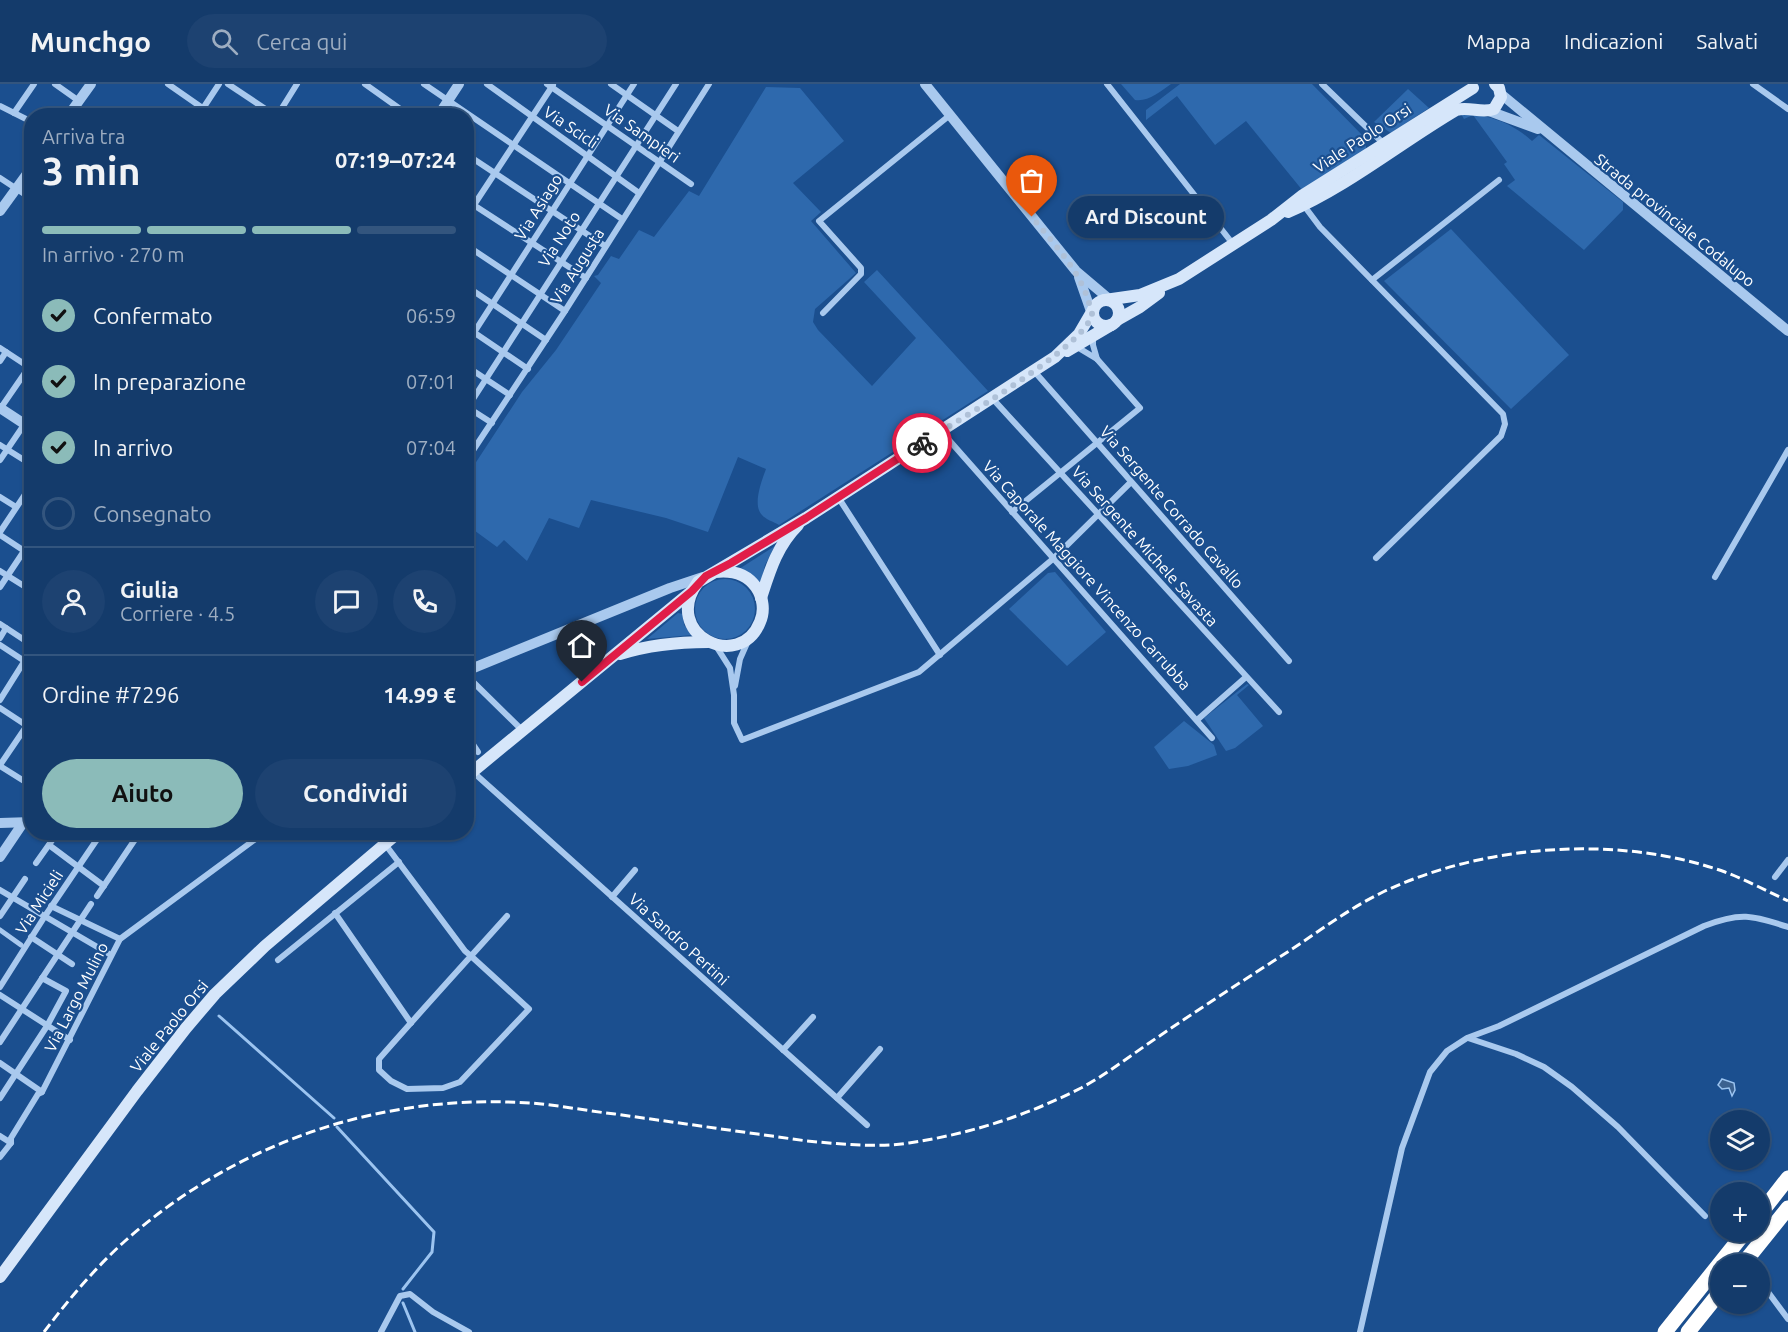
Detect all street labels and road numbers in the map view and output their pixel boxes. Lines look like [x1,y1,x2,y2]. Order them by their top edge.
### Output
street label: Via Sampieri [600,100,684,166]
street label: Viale Paolo Orsi [1310,100,1414,176]
street label: Via Scicli [540,102,602,152]
street label: Strada provinciale Codalupo [1591,150,1759,290]
street label: Via Asiago [511,171,565,243]
street label: Via Noto [534,208,584,270]
street label: Via Augusta [547,225,607,307]
street label: Via Sergente Corrado Cavallo [1097,422,1247,592]
street label: Via Caporale Maggiore Vincenzo Carrubba [979,457,1195,693]
street label: Via Sergente Michele Savasta [1068,462,1222,630]
street label: Via Micieli [12,867,66,937]
street label: Via Sandro Pertini [625,889,733,989]
street label: Via Largo Mulino [41,939,111,1055]
street label: Viale Paolo Orsi [126,976,212,1076]

